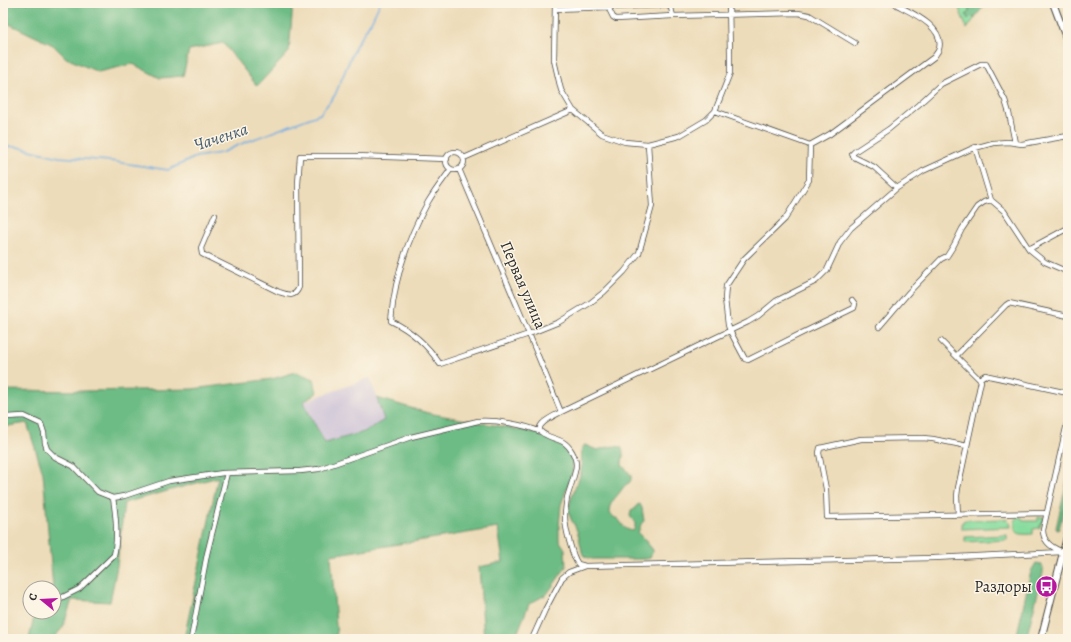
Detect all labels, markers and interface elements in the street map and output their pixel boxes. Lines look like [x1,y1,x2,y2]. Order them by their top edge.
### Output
water label: Чаченка [191,117,251,157]
street label: Первая улица [495,238,552,333]
bus stop icon: Раздоры [1034,574,1060,600]
place label: Раздоры [974,576,1032,598]
north arrow [22,580,62,620]
text: С [25,591,41,603]

